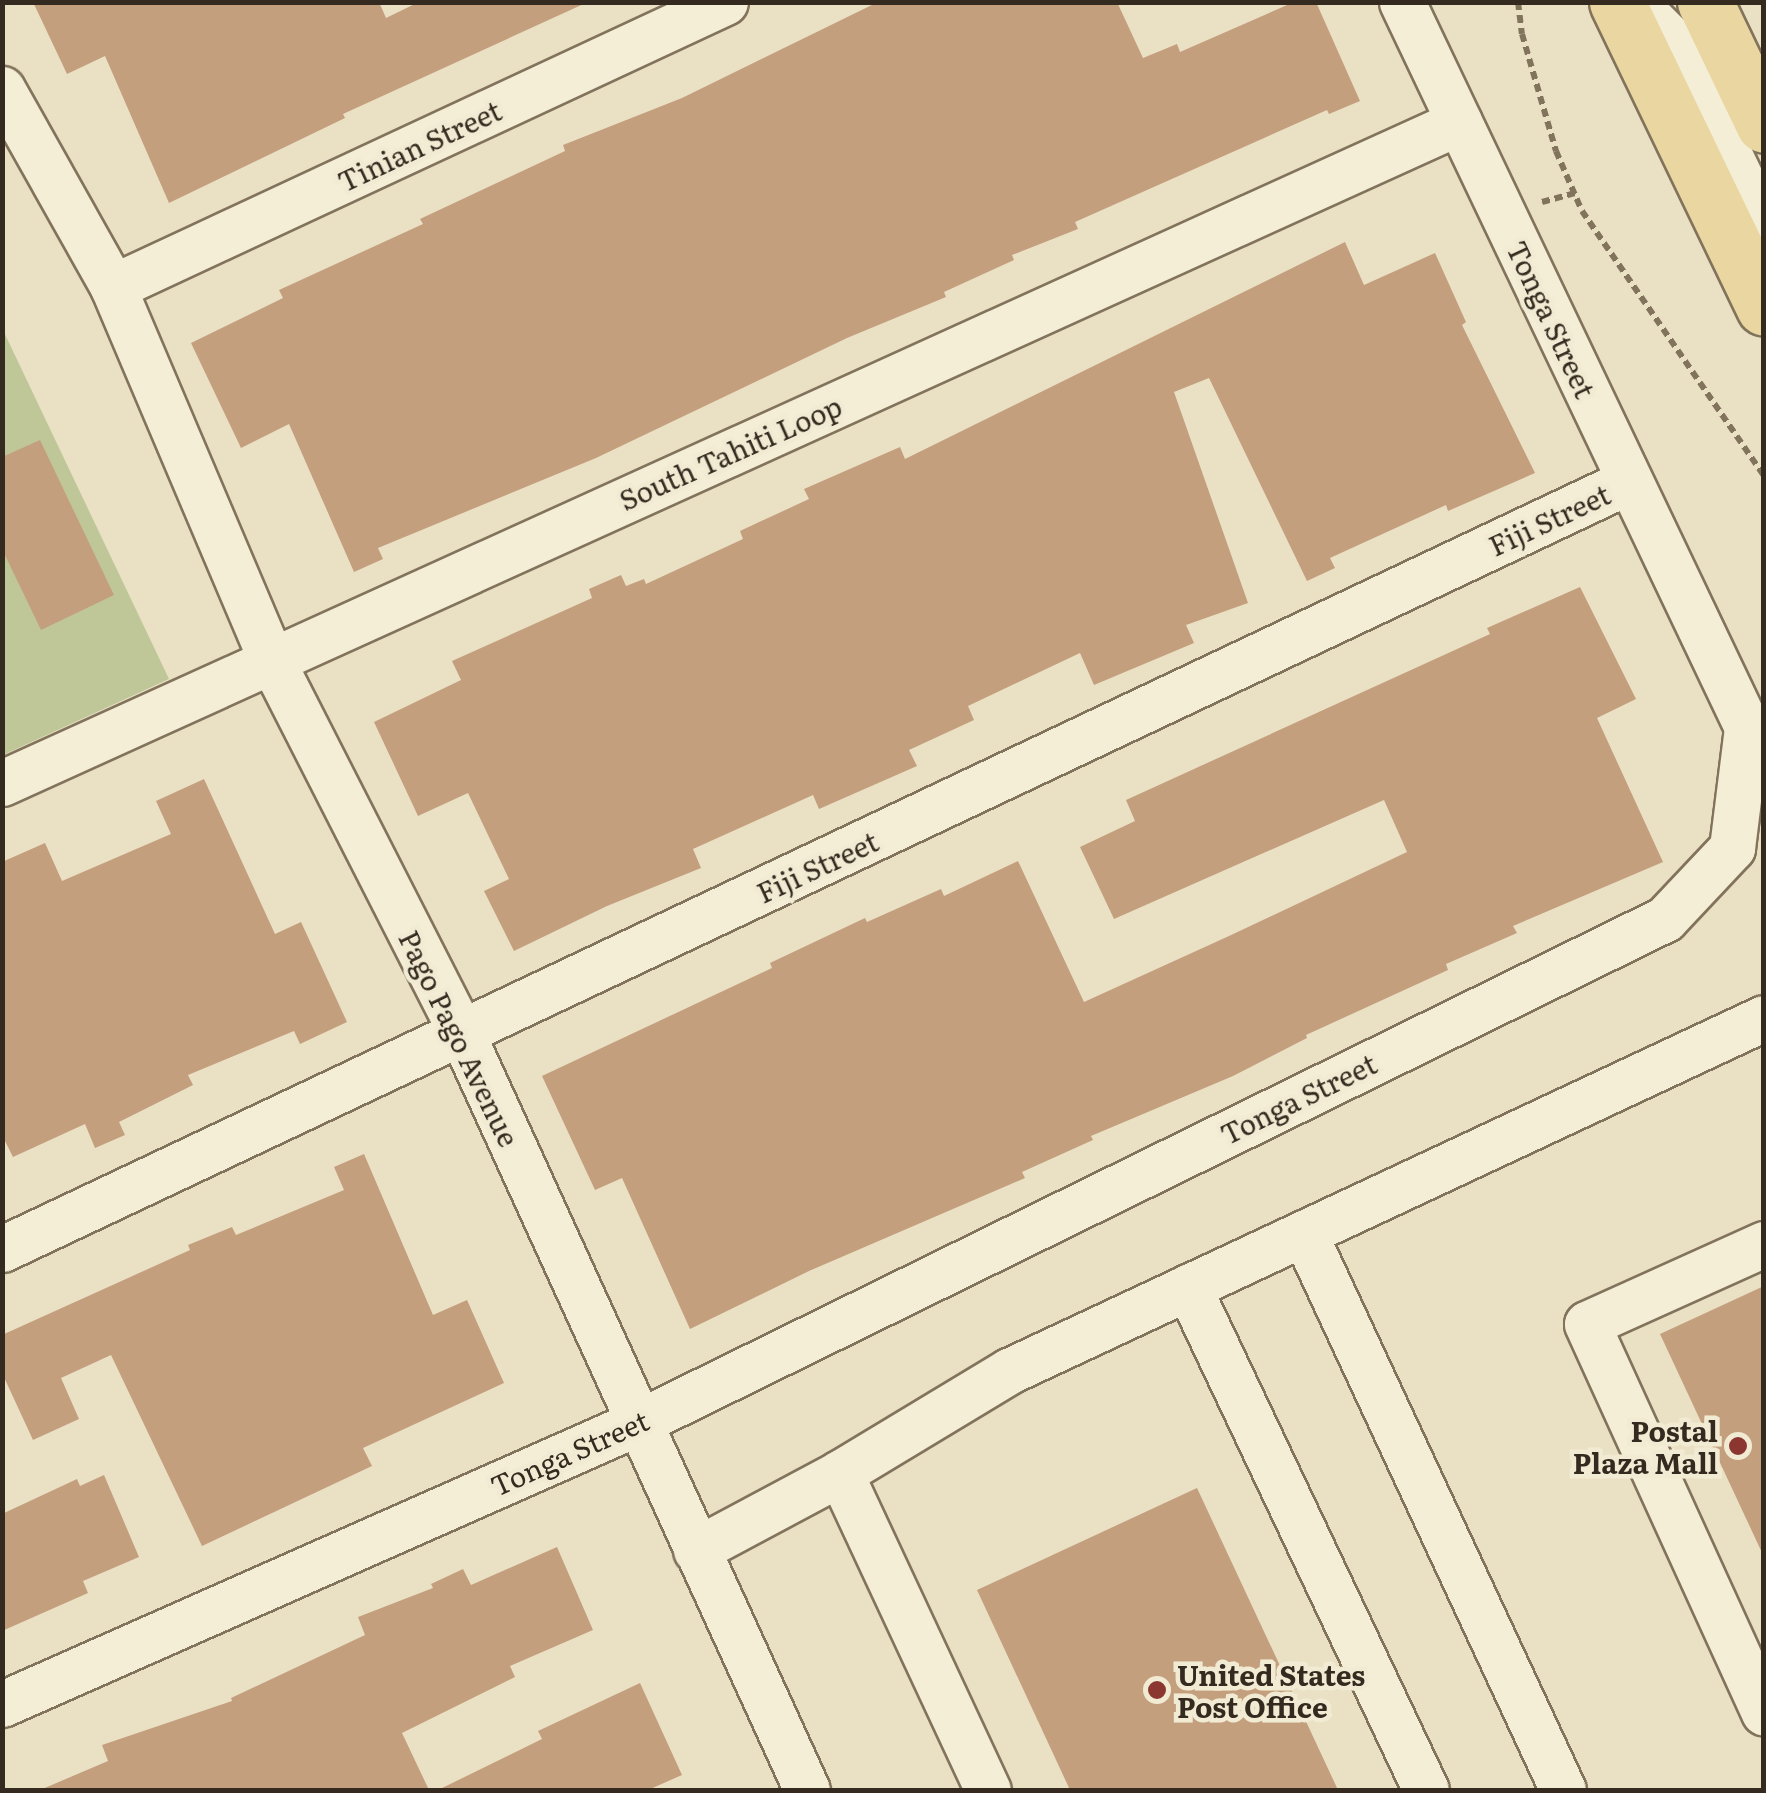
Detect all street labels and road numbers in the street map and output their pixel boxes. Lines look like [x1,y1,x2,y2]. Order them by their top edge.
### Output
street label: Tinian Street [332,92,506,198]
street label: Tonga Street [1501,235,1603,403]
street label: South Tahiti Loop [613,388,847,516]
street label: Fiji Street [1483,476,1615,562]
street label: Fiji Street [751,823,883,909]
street label: Pago Pago Avenue [393,924,527,1152]
street label: Tonga Street [1214,1046,1382,1150]
street label: Tonga Street [485,1402,653,1502]

